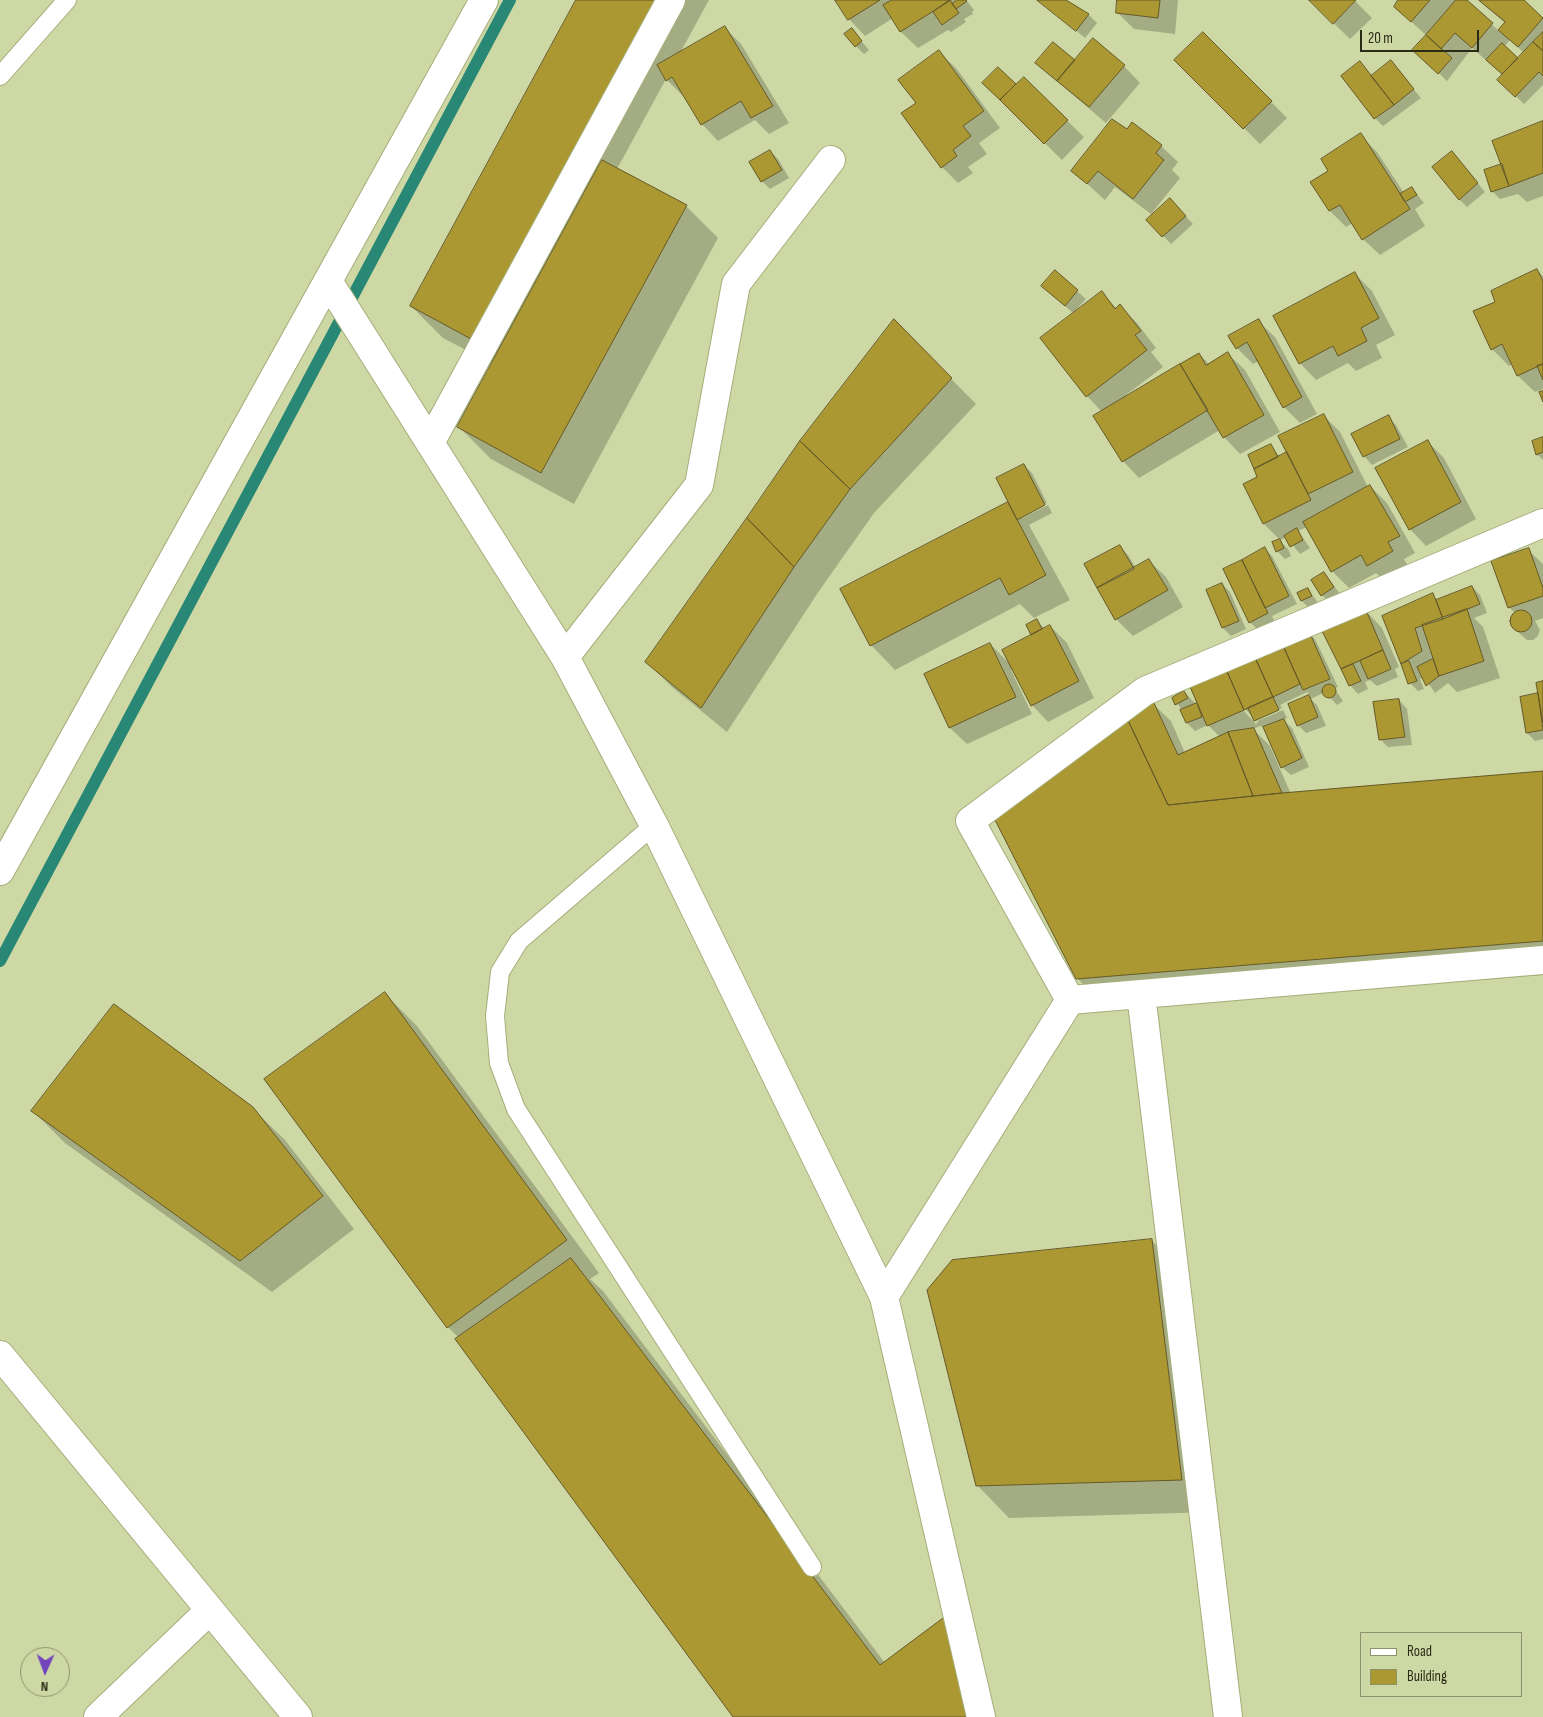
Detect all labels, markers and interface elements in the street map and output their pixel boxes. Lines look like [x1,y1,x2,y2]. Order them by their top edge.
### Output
scale bar [1363,20,1482,52]
text: 20 m [1368,29,1393,48]
legend [1360,1632,1523,1697]
text: Road [1407,1642,1432,1661]
north arrow [20,1647,70,1697]
text: Building [1407,1667,1447,1686]
text: N [40,1678,49,1695]

